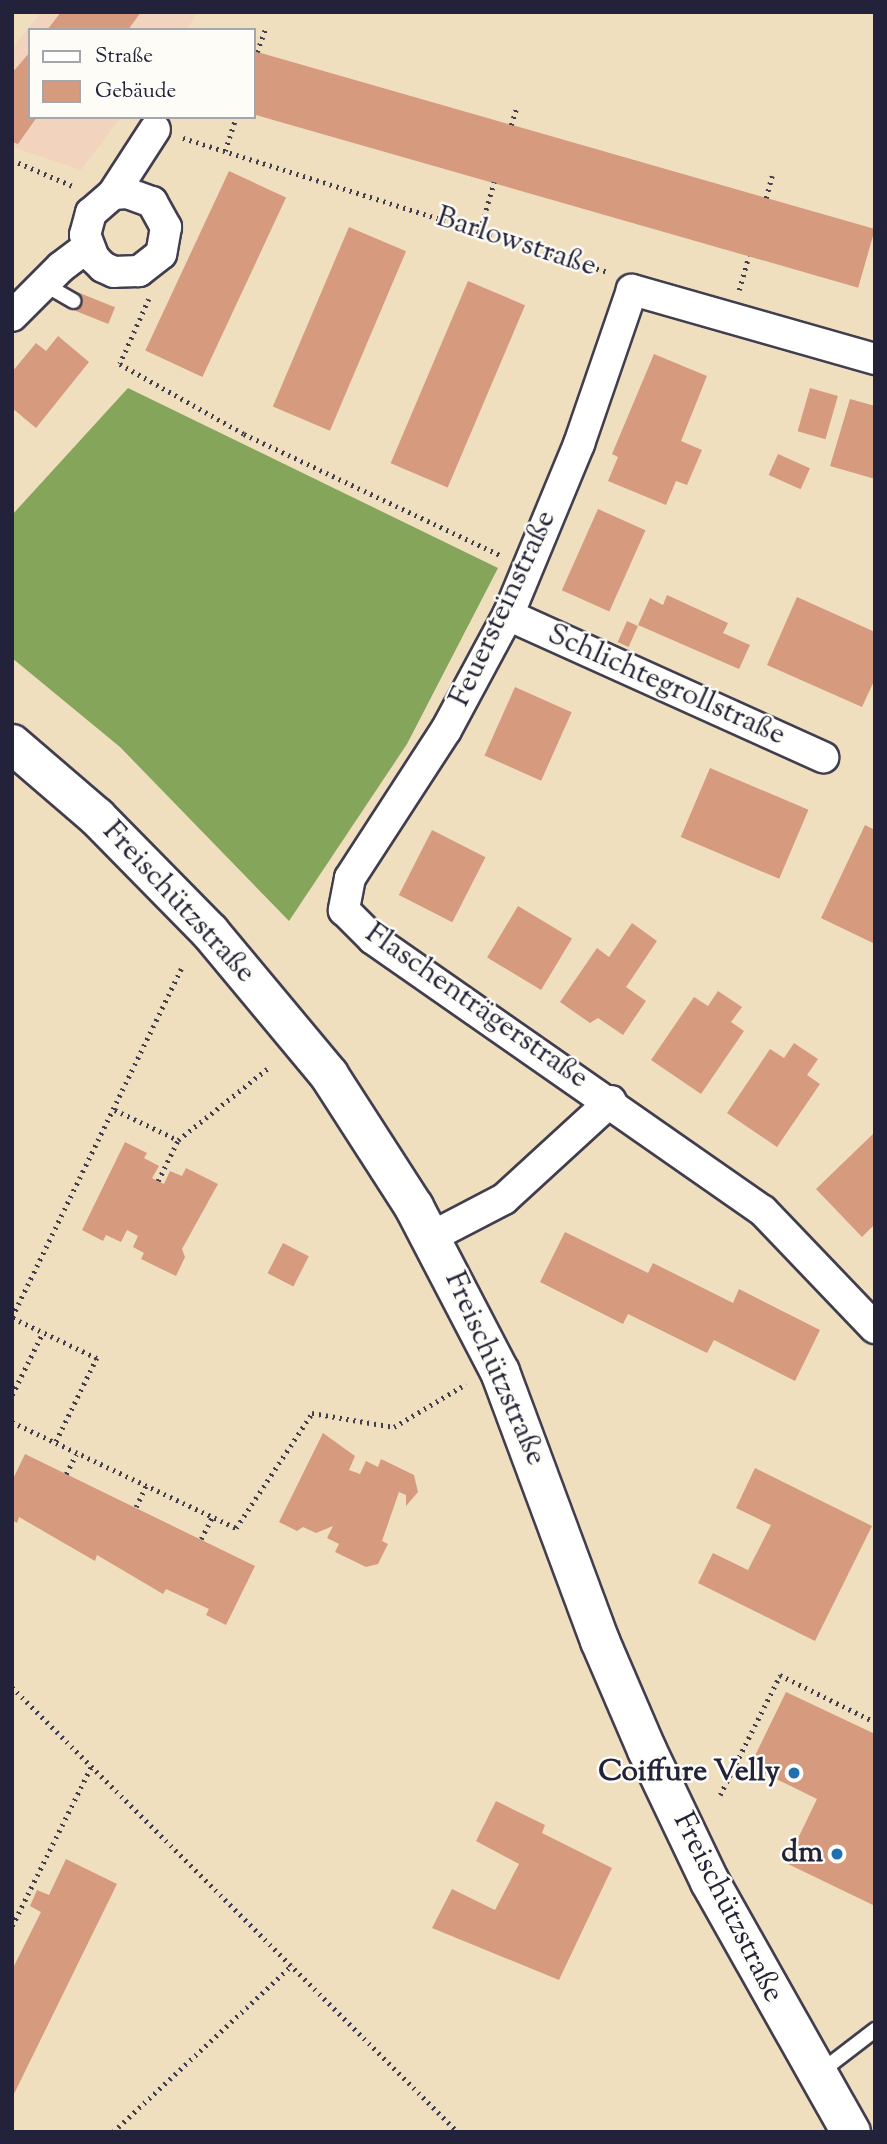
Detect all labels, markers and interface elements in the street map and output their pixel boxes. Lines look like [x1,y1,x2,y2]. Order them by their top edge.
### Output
legend [28,28,256,119]
text: Straße [95,42,153,72]
text: Gebäude [95,77,176,107]
street label: Barlowstraße [431,200,601,286]
street label: Feuersteinstraße [443,505,565,713]
street label: Schlichtegrollstraße [542,617,790,755]
street label: Freischützstraße [94,815,262,991]
street label: Flaschenträgerstraße [357,916,595,1098]
street label: Freischützstraße [435,1267,553,1471]
place label: Coiffure Velly [598,1755,780,1791]
marker: Coiffure Velly [786,1765,802,1781]
street label: Freischützstraße [664,1807,790,2009]
place label: dm [781,1836,823,1872]
marker: dm [829,1846,845,1862]

